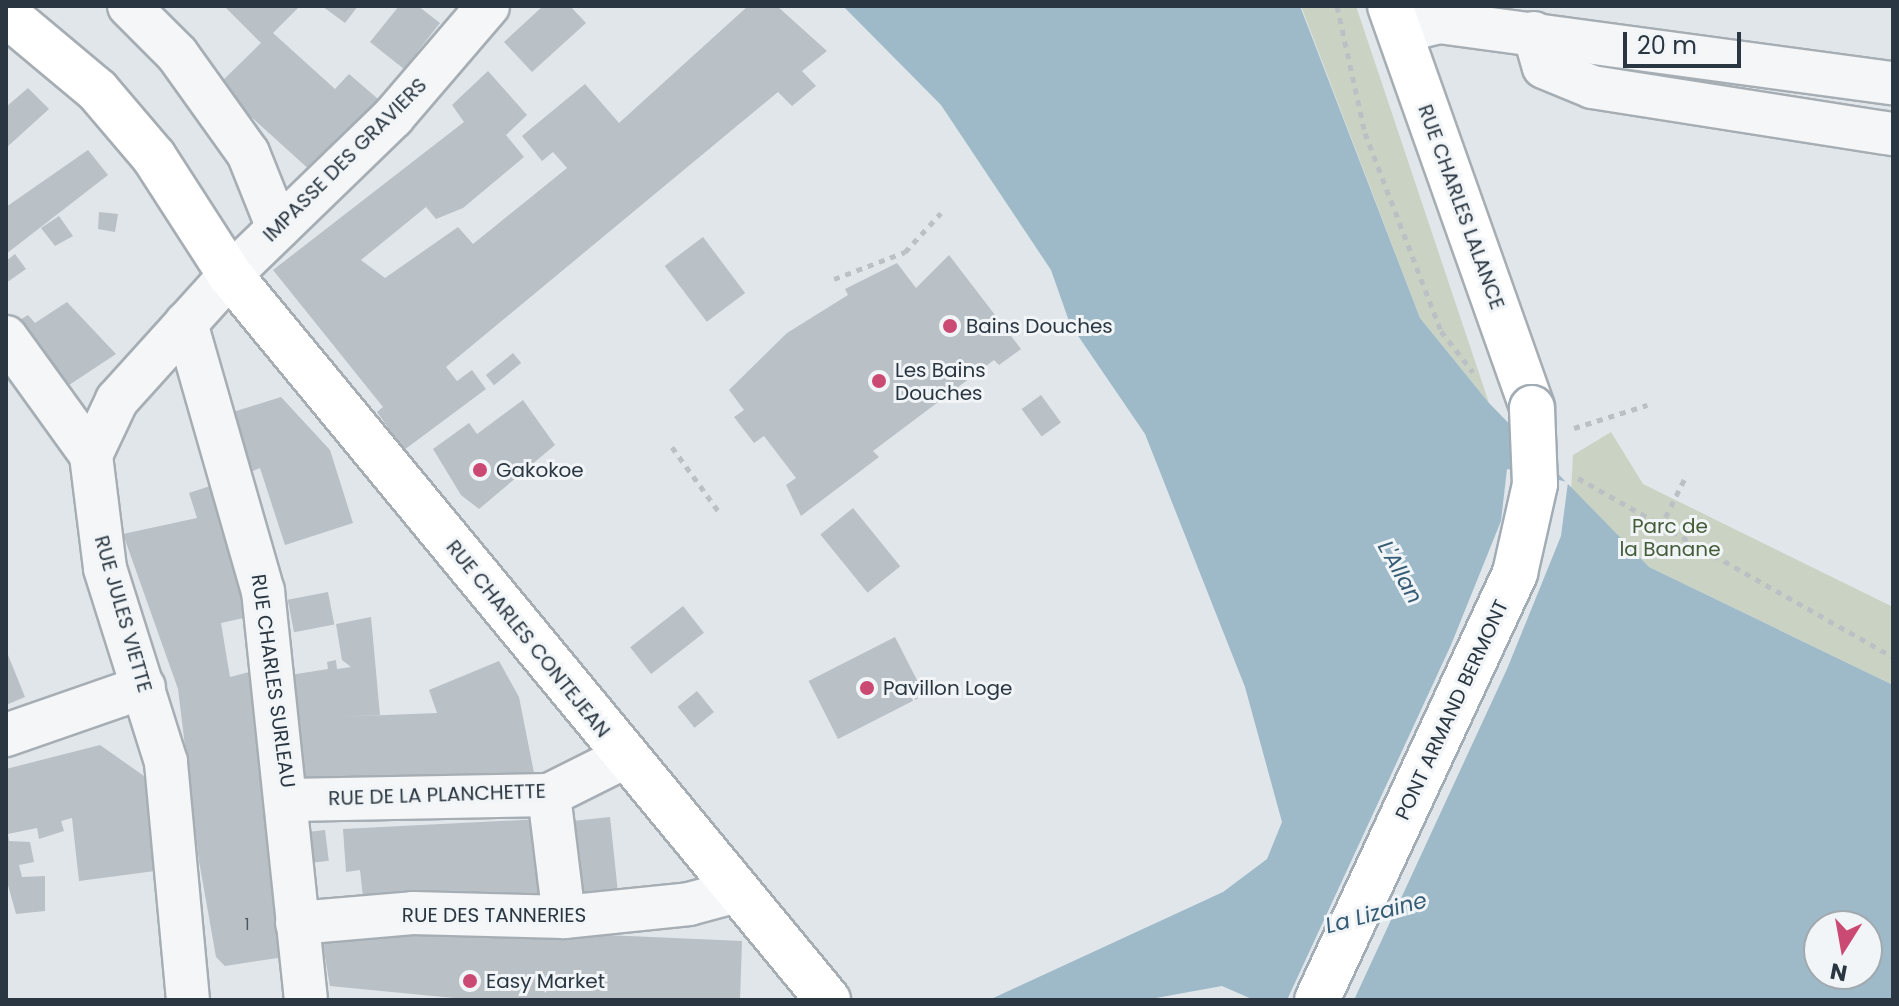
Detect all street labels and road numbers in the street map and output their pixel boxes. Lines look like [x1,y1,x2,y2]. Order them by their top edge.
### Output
street label: IMPASSE DES GRAVIERS [258,73,432,247]
street label: RUE CHARLES LALANCE [1413,101,1509,313]
street label: RUE JULES VIETTE [89,533,157,695]
street label: RUE CHARLES CONTEJEAN [441,536,615,742]
street label: RUE CHARLES SURLEAU [246,573,300,789]
street label: PONT ARMAND BERMONT [1390,596,1514,824]
street label: RUE DE LA PLANCHETTE [328,779,546,811]
street label: RUE DES TANNERIES [402,903,586,927]

